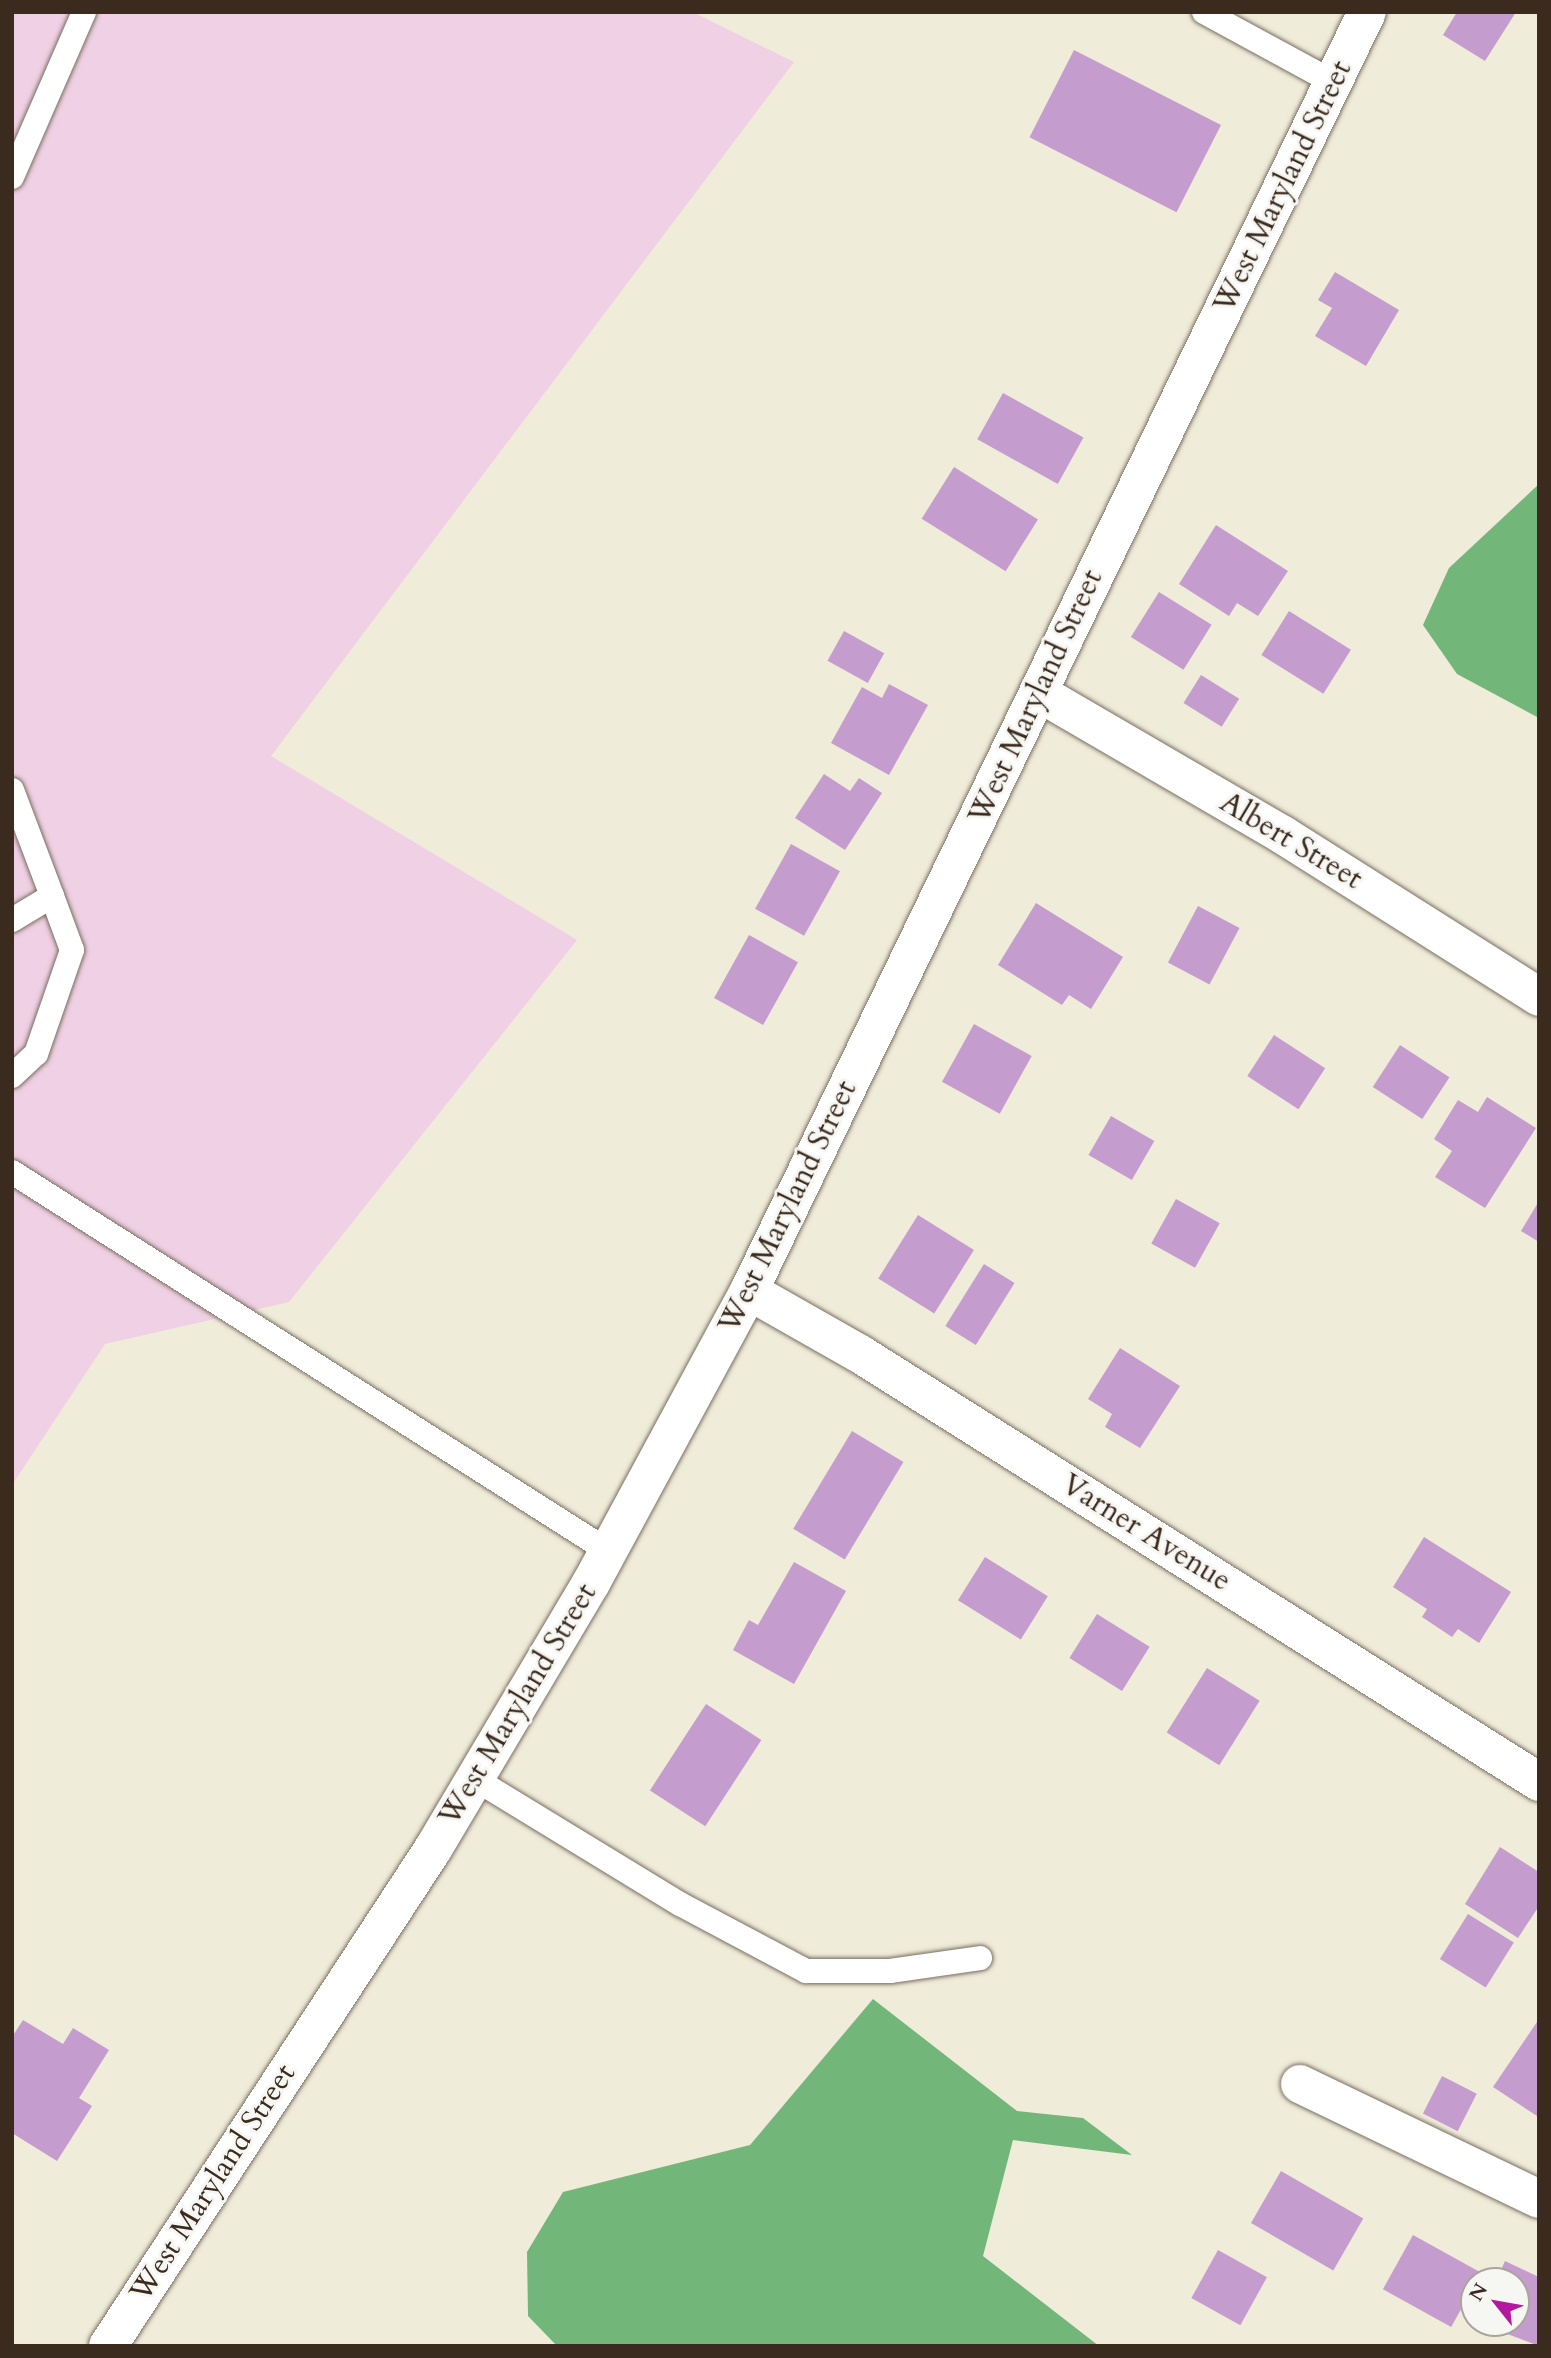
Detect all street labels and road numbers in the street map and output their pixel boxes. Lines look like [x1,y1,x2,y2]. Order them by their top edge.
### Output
street label: West Maryland Street [1206,55,1360,319]
street label: West Maryland Street [961,564,1111,830]
street label: Albert Street [1213,785,1369,897]
street label: West Maryland Street [711,1075,865,1339]
street label: Varner Avenue [1055,1467,1237,1599]
street label: West Maryland Street [431,1577,605,1833]
street label: West Maryland Street [123,2057,303,2309]

